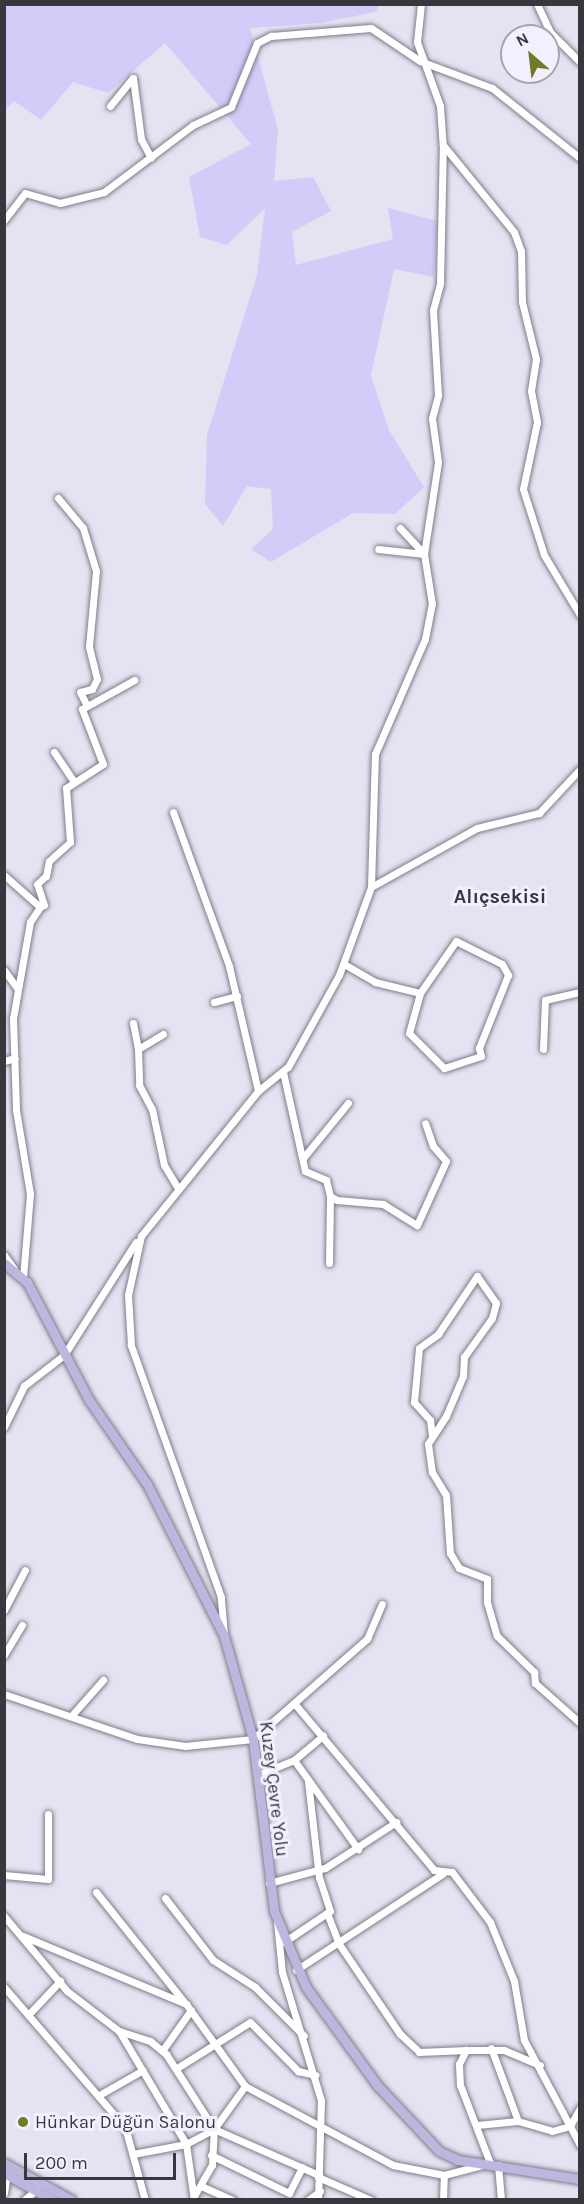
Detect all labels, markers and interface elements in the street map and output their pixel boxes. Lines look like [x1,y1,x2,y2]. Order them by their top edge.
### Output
north arrow [500,24,560,84]
text: N [513,28,532,51]
district label: Alıçsekisi [454,884,546,908]
street label: Kuzey Çevre Yolu [255,1720,293,1858]
place label: Hünkar Düğün Salonu [35,2111,216,2133]
marker: Hünkar Düğün Salonu [16,2115,30,2129]
scale bar [27,2141,178,2179]
text: 200 m [35,2152,88,2174]

